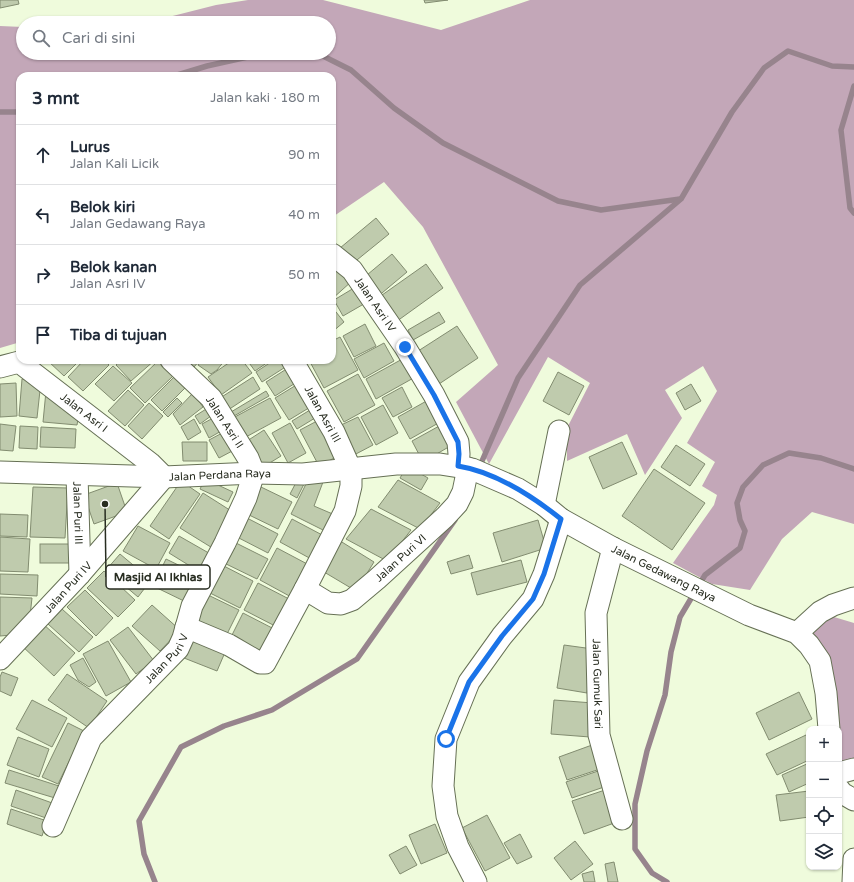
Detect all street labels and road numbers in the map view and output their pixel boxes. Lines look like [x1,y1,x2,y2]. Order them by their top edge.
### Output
street label: Jalan Asri IV [352,274,399,335]
street label: Jalan Asri III [302,384,343,445]
street label: Jalan Asri I [58,390,110,435]
street label: Jalan Asri II [203,394,246,451]
street label: Jalan Perdana Raya [169,467,271,484]
street label: Jalan Puri III [70,481,85,545]
street label: Jalan Puri VI [373,531,429,585]
street label: Jalan Gedawang Raya [609,542,718,605]
street label: Jalan Puri IV [42,559,95,616]
street label: Jalan Puri V [142,632,191,686]
street label: Jalan Gumuk Sari [590,638,605,729]

